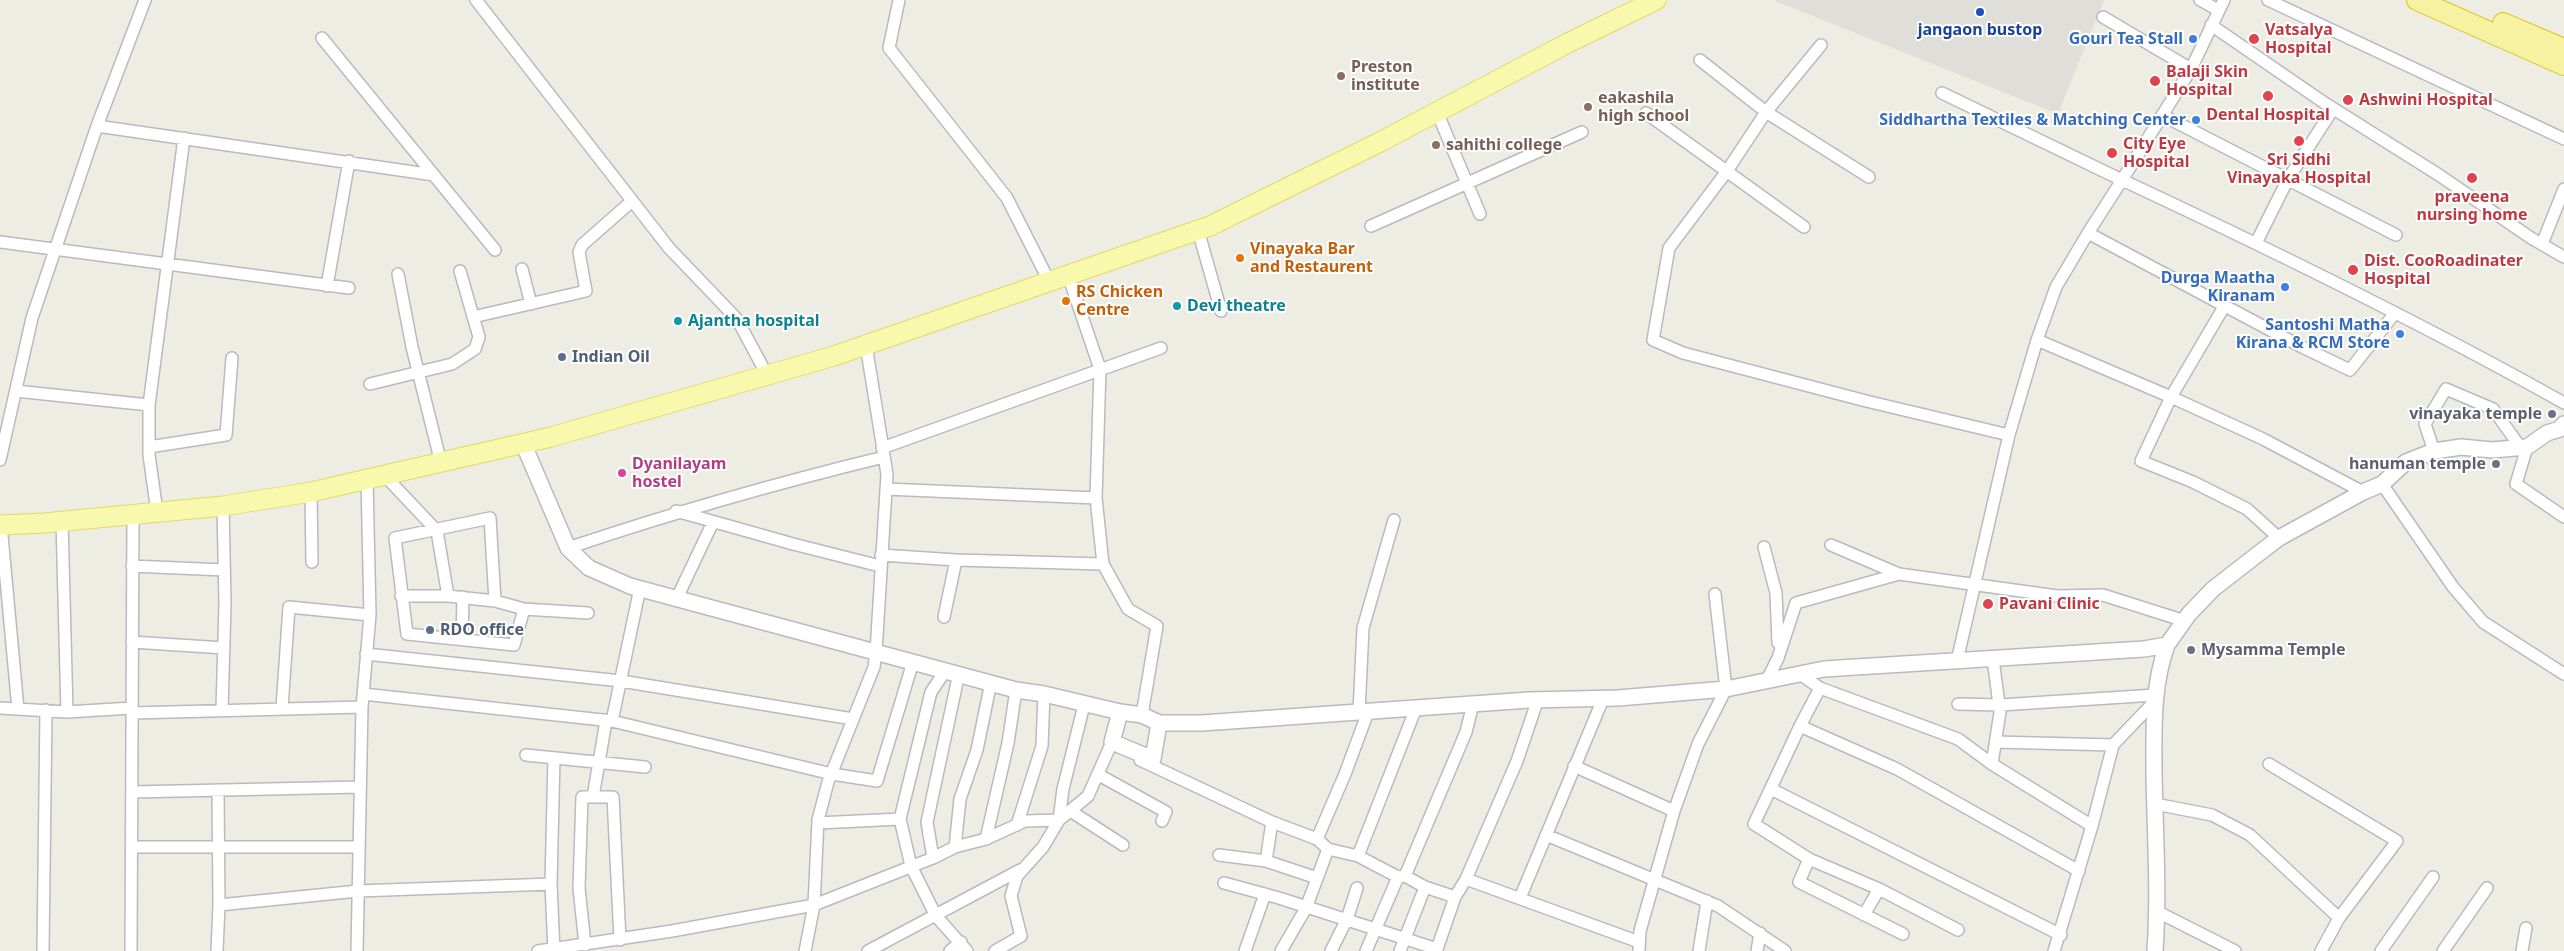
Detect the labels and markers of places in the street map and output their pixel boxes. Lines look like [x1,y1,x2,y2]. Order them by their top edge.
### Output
marker: jangaon bustop [1974,6,1986,18]
place label: jangaon bustop [1918,20,2042,40]
place label: Vatsalya Hospital [2265,20,2333,58]
place label: Gouri Tea Stall [2069,29,2183,49]
marker: Vatsalya Hospital [2247,32,2261,46]
marker: Gouri Tea Stall [2187,33,2199,45]
place label: Preston institute [1351,57,1420,95]
place label: Balaji Skin Hospital [2166,62,2248,100]
marker: Preston institute [1335,70,1347,82]
marker: Balaji Skin Hospital [2148,74,2162,88]
place label: eakashila high school [1598,88,1689,126]
marker: Dental Hospital [2261,89,2275,103]
place label: Ashwini Hospital [2359,90,2493,110]
marker: Ashwini Hospital [2341,93,2355,107]
marker: eakashila high school [1582,101,1594,113]
place label: Dental Hospital [2206,105,2330,125]
place label: Siddhartha Textiles & Matching Center [1879,110,2186,130]
marker: Siddhartha Textiles & Matching Center [2190,114,2202,126]
place label: City Eye Hospital [2123,134,2189,172]
marker: Sri Sidhi Vinayaka Hospital [2292,134,2306,148]
place label: sahithi college [1446,135,1562,155]
marker: sahithi college [1430,139,1442,151]
marker: City Eye Hospital [2105,146,2119,160]
place label: Sri Sidhi Vinayaka Hospital [2227,150,2371,188]
marker: praveena nursing home [2465,171,2479,185]
place label: praveena nursing home [2417,187,2527,225]
place label: Vinayaka Bar and Restaurent [1250,239,1373,277]
place label: Dist. CooRoadinater Hospital [2364,251,2523,289]
marker: Vinayaka Bar and Restaurent [1234,252,1246,264]
marker: Dist. CooRoadinater Hospital [2346,263,2360,277]
place label: Durga Maatha Kiranam [2161,268,2275,306]
marker: Durga Maatha Kiranam [2279,281,2291,293]
place label: RS Chicken Centre [1076,282,1163,320]
marker: RS Chicken Centre [1060,295,1072,307]
place label: Devi theatre [1187,296,1286,316]
marker: Devi theatre [1171,300,1183,312]
place label: Ajantha hospital [688,311,820,331]
marker: Ajantha hospital [672,315,684,327]
place label: Santoshi Matha Kirana & RCM Store [2236,315,2390,353]
marker: Santoshi Matha Kirana & RCM Store [2394,328,2406,340]
place label: Indian Oil [572,347,650,367]
marker: Indian Oil [556,351,568,363]
place label: vinayaka temple [2409,404,2542,424]
marker: vinayaka temple [2546,408,2558,420]
place label: Dyanilayam hostel [632,454,726,492]
place label: hanuman temple [2349,454,2486,474]
marker: hanuman temple [2490,458,2502,470]
marker: Dyanilayam hostel [616,467,628,479]
place label: Pavani Clinic [1999,594,2100,614]
marker: Pavani Clinic [1981,597,1995,611]
place label: RDO office [440,620,524,640]
marker: RDO office [424,624,436,636]
place label: Mysamma Temple [2201,640,2345,660]
marker: Mysamma Temple [2185,644,2197,656]

